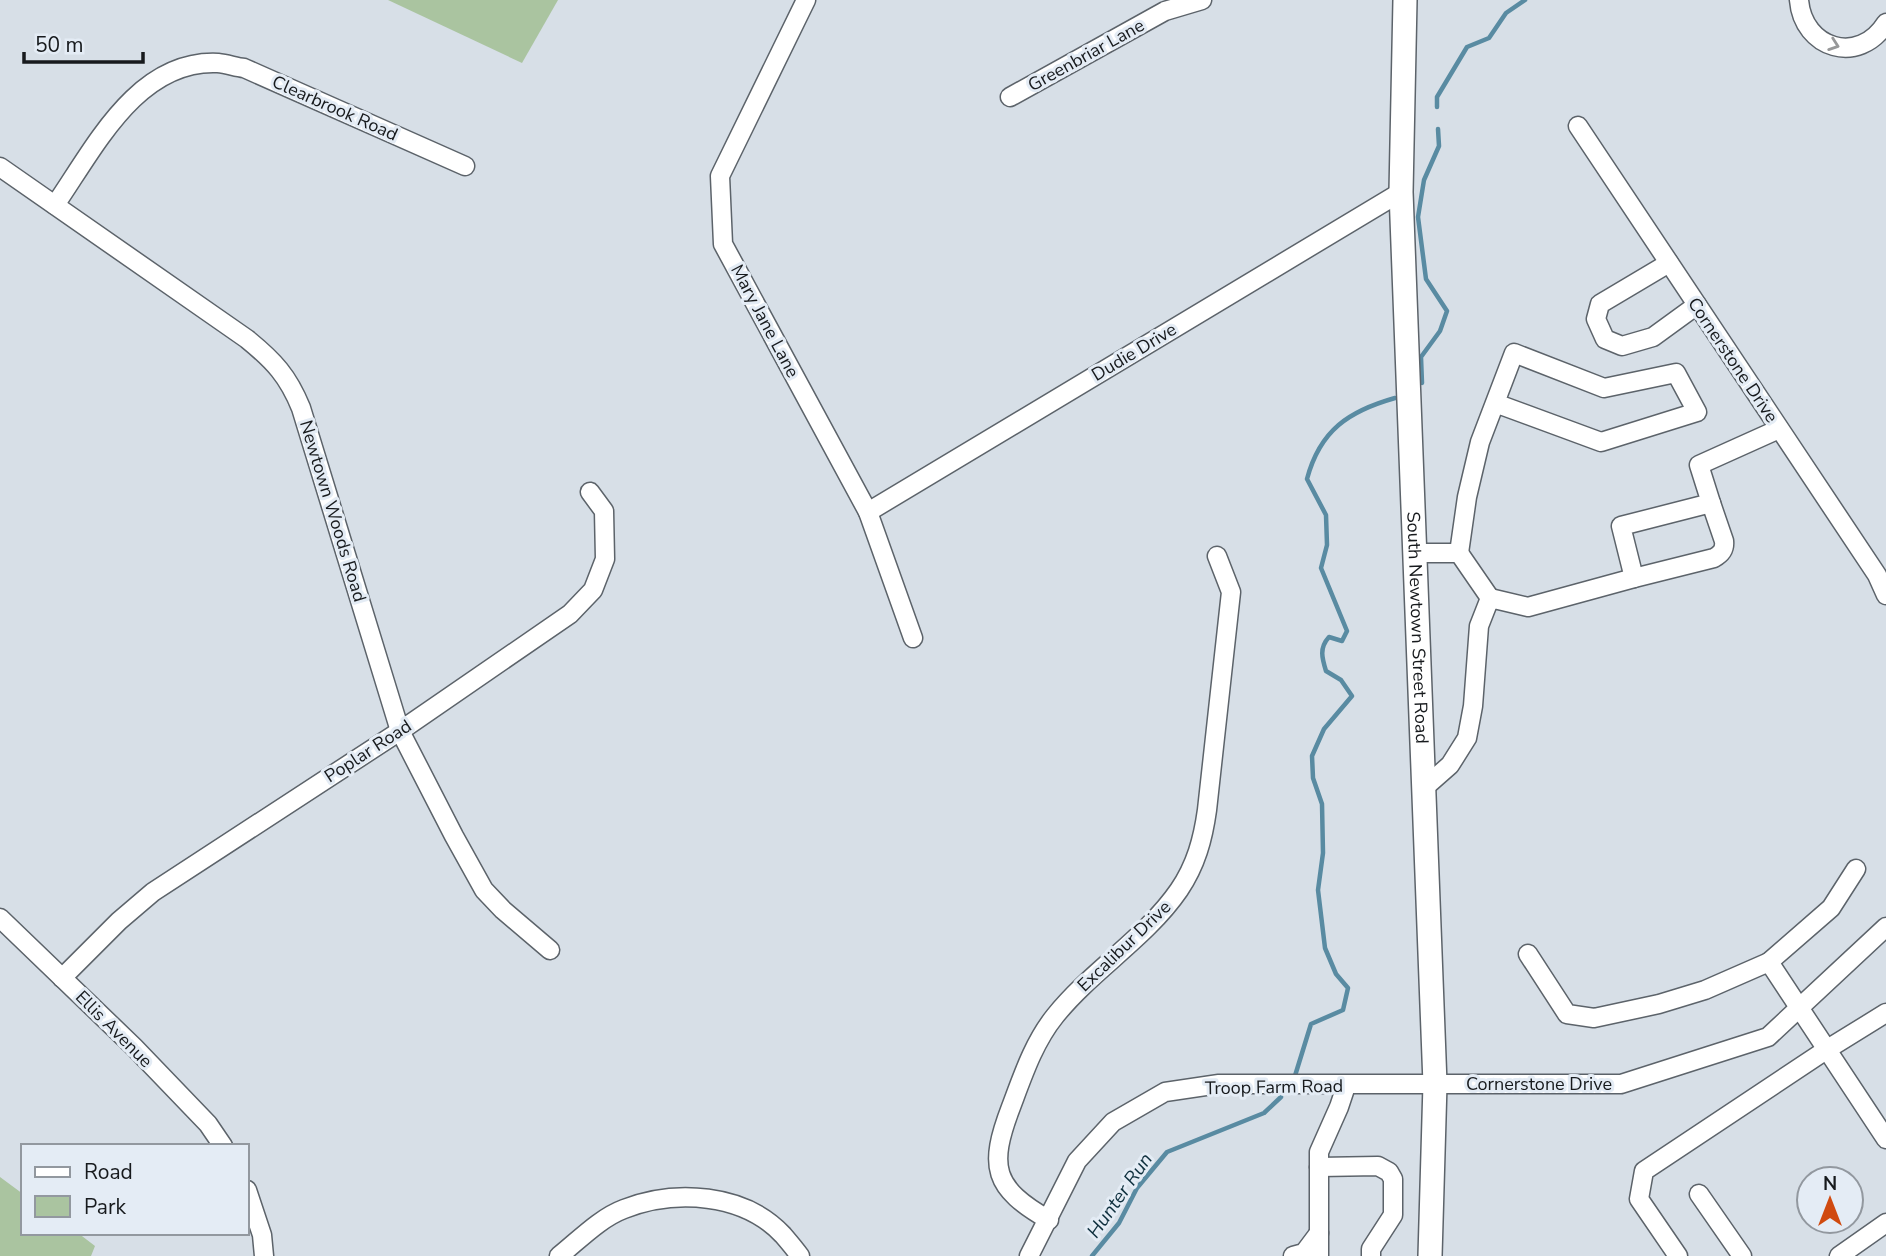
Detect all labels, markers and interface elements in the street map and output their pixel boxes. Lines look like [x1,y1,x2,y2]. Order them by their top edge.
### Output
street label: Greenbriar Lane [1023,13,1149,97]
scale bar [24,21,144,65]
text: 50 m [35,31,84,59]
one-way arrow [1828,37,1840,51]
street label: Clearbrook Road [268,70,402,146]
street label: Mary Jane Lane [725,260,805,382]
street label: Cornerstone Drive [1682,293,1784,427]
street label: Dudie Drive [1087,317,1181,387]
street label: Newtown Woods Road [294,417,372,605]
street label: South Newtown Street Road [1401,511,1434,744]
street label: Poplar Road [320,714,416,788]
street label: Excalibur Drive [1072,895,1176,997]
street label: Ellis Avenue [70,985,158,1073]
street label: Cornerstone Drive [1466,1072,1612,1096]
street label: Troop Farm Road [1205,1074,1343,1100]
legend [21,1144,248,1235]
water label: Hunter Run [1081,1148,1159,1243]
text: Road [84,1158,133,1186]
north arrow [1795,1165,1865,1235]
text: N [1823,1171,1837,1197]
text: Park [84,1193,126,1221]

